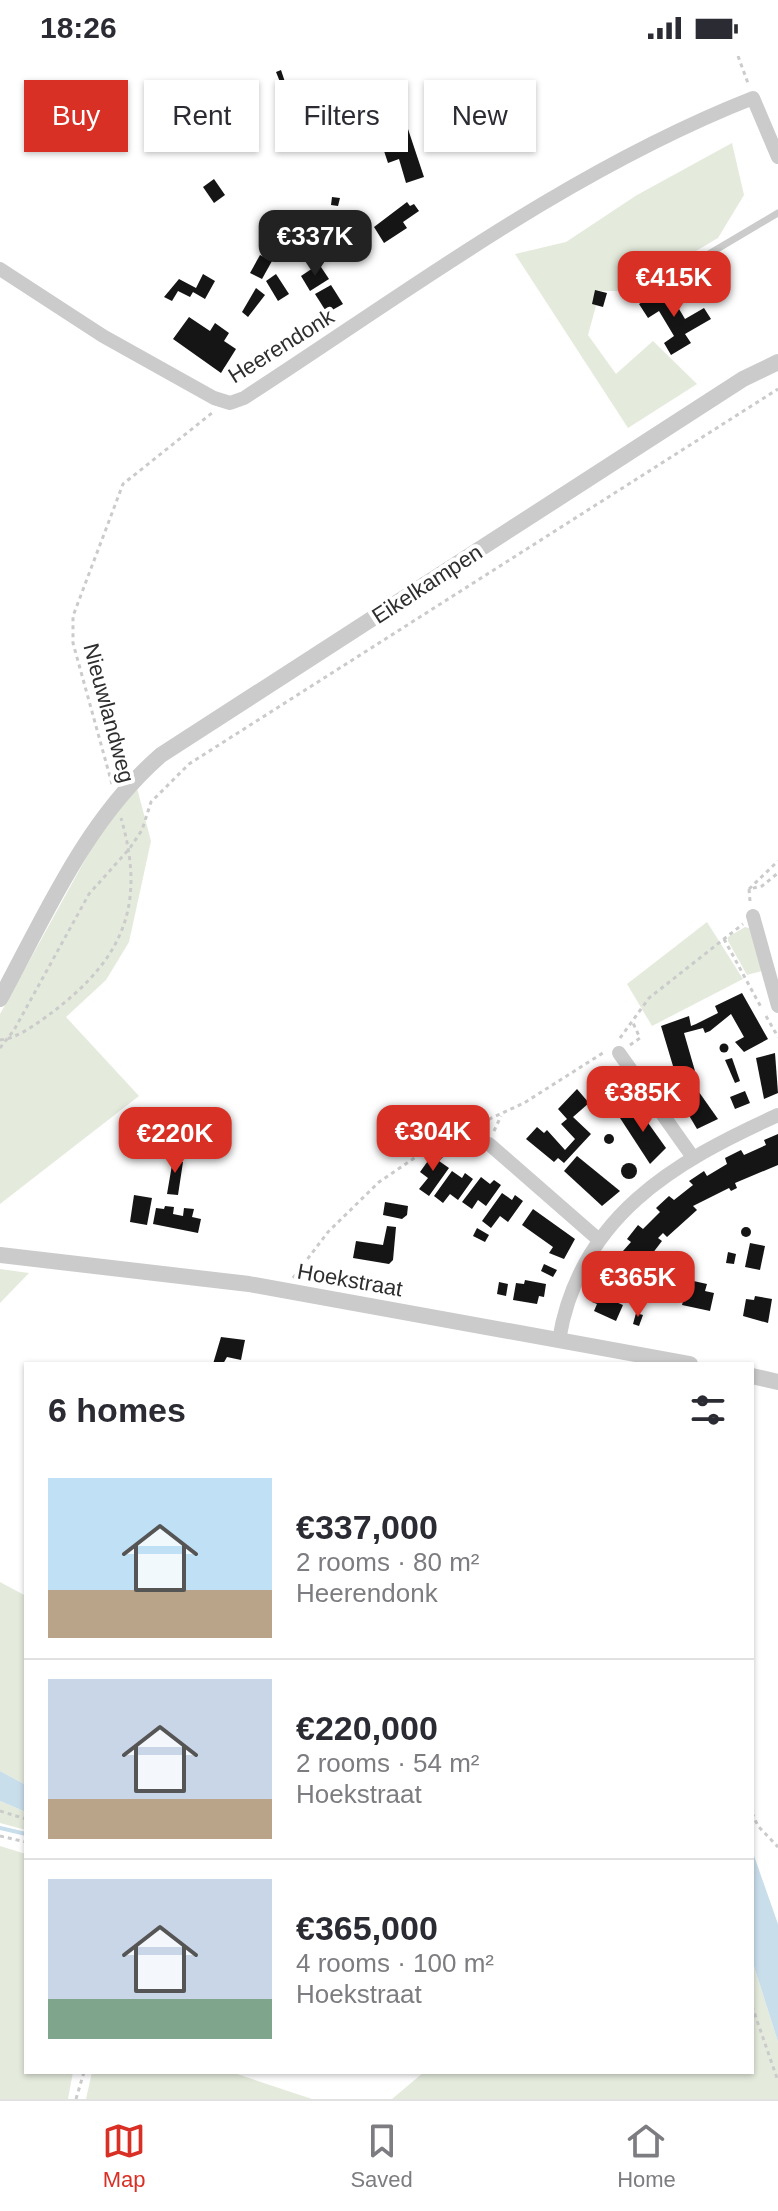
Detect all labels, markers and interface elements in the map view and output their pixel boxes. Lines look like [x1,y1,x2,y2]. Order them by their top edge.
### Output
text: 18:26 [40,11,117,44]
chip: Buy [24,80,128,152]
chip: Rent [144,80,259,152]
chip: Filters [275,80,408,152]
chip: New [424,80,536,152]
pin: €337K [259,210,371,278]
text: €337K [277,221,353,251]
pin: €415K [618,251,730,319]
text: €415K [636,262,712,292]
street label: Heerendonk [224,303,339,388]
street label: Eikelkampen [367,539,487,629]
street label: Nieuwlandweg [78,641,140,785]
pin: €385K [587,1066,699,1134]
text: €385K [605,1077,681,1107]
pin: €304K [377,1105,489,1173]
pin: €220K [119,1107,231,1175]
text: €304K [395,1116,471,1146]
text: €220K [137,1118,213,1148]
pin: €365K [582,1251,694,1319]
street label: Hoekstraat [295,1258,405,1302]
text: €365K [600,1262,676,1292]
icon: filters [686,1388,730,1432]
text: 6 homes [48,1391,186,1429]
text: €337,000 [296,1508,438,1546]
icon: home [112,1510,208,1606]
text: 2 rooms · 80 m² [296,1547,480,1577]
text: Heerendonk [296,1578,438,1608]
text: €220,000 [296,1709,438,1747]
icon: home [112,1711,208,1807]
text: 2 rooms · 54 m² [296,1748,480,1778]
text: Hoekstraat [296,1779,422,1809]
text: €365,000 [296,1909,438,1947]
icon: home [112,1911,208,2007]
text: 4 rooms · 100 m² [296,1948,494,1978]
text: Hoekstraat [296,1979,422,2009]
tab: Map [102,2119,146,2193]
tab: Saved [350,2119,413,2193]
tab: Home [617,2119,676,2193]

